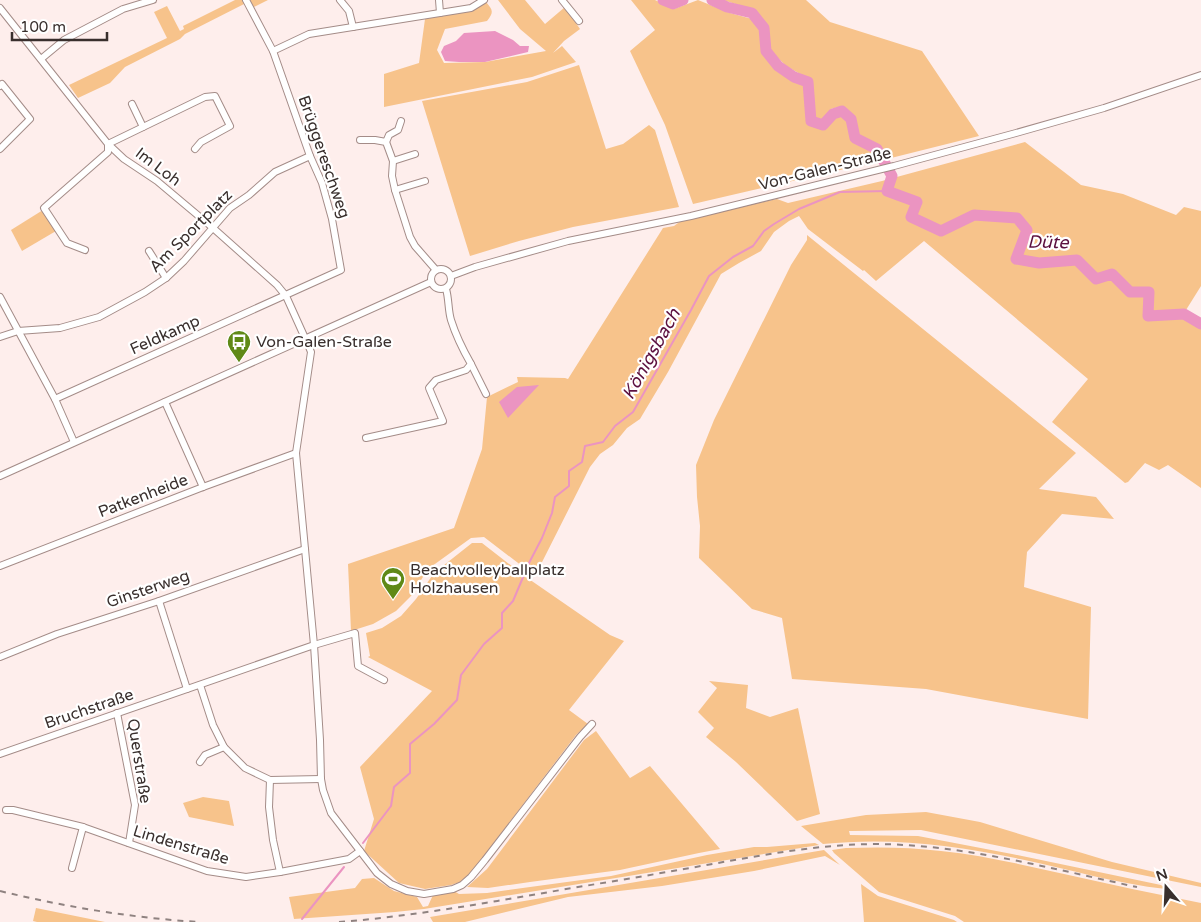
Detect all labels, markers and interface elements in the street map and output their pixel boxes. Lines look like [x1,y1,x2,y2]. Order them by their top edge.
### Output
scale bar [12,10,108,42]
text: 100 m [20,18,66,36]
street label: Brüggereschweg [294,93,354,221]
street label: Im Loh [131,143,185,191]
street label: Von-Galen-Straße [757,143,893,195]
street label: Am Sportplatz [145,185,237,277]
water label: Düte [1027,231,1070,253]
water label: Königsbach [617,304,685,403]
street label: Feldkamp [127,311,203,359]
bus stop icon: Von-Galen-Straße [226,329,252,363]
place label: Von-Galen-Straße [256,332,392,352]
street label: Patkenheide [95,470,191,522]
place label: Beachvolleyballplatz Holzhausen [410,560,565,598]
street label: Ginsterweg [104,565,192,613]
sports icon: Beachvolleyballplatz Holzhausen [380,566,406,600]
street label: Bruchstraße [42,684,136,734]
street label: Querstraße [122,717,156,805]
street label: Lindenstraße [131,821,231,869]
north arrow [1141,862,1191,912]
text: N [1154,865,1170,885]

